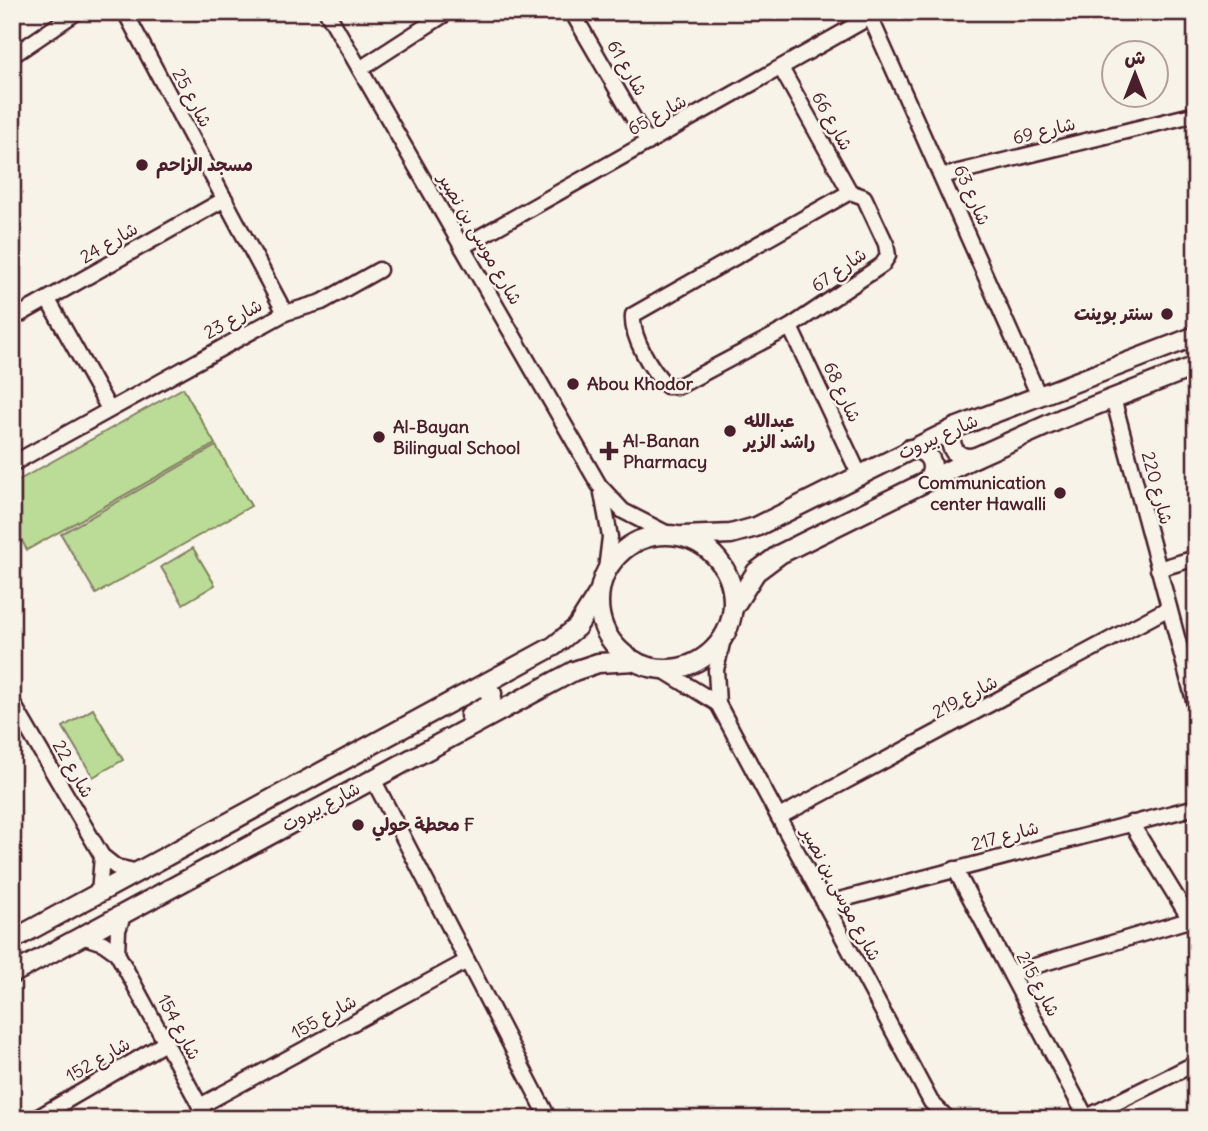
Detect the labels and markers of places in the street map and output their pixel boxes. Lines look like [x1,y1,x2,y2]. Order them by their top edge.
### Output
place label: مسجد الزاحم [156,153,253,179]
marker: مسجد الزاحم [134,157,150,173]
place label: سنتر بوينت [1074,302,1153,325]
marker: سنتر بوينت [1159,306,1175,322]
place label: Abou Khodor [587,372,694,395]
marker: Abou Khodor [565,376,581,392]
place label: عبدالله راشد الزير [742,409,815,453]
place label: Al-Bayan Bilingual School [393,415,520,459]
marker: عبدالله راشد الزير [722,423,738,439]
marker: Al-Bayan Bilingual School [371,429,387,445]
place label: Al-Banan Pharmacy [623,429,707,473]
marker: Al-Banan Pharmacy [601,443,617,459]
place label: Communication center Hawalli [918,471,1047,515]
marker: Communication center Hawalli [1052,485,1068,501]
place label: محطة حولي F [372,813,475,841]
marker: محطة حولي F [350,817,366,833]

